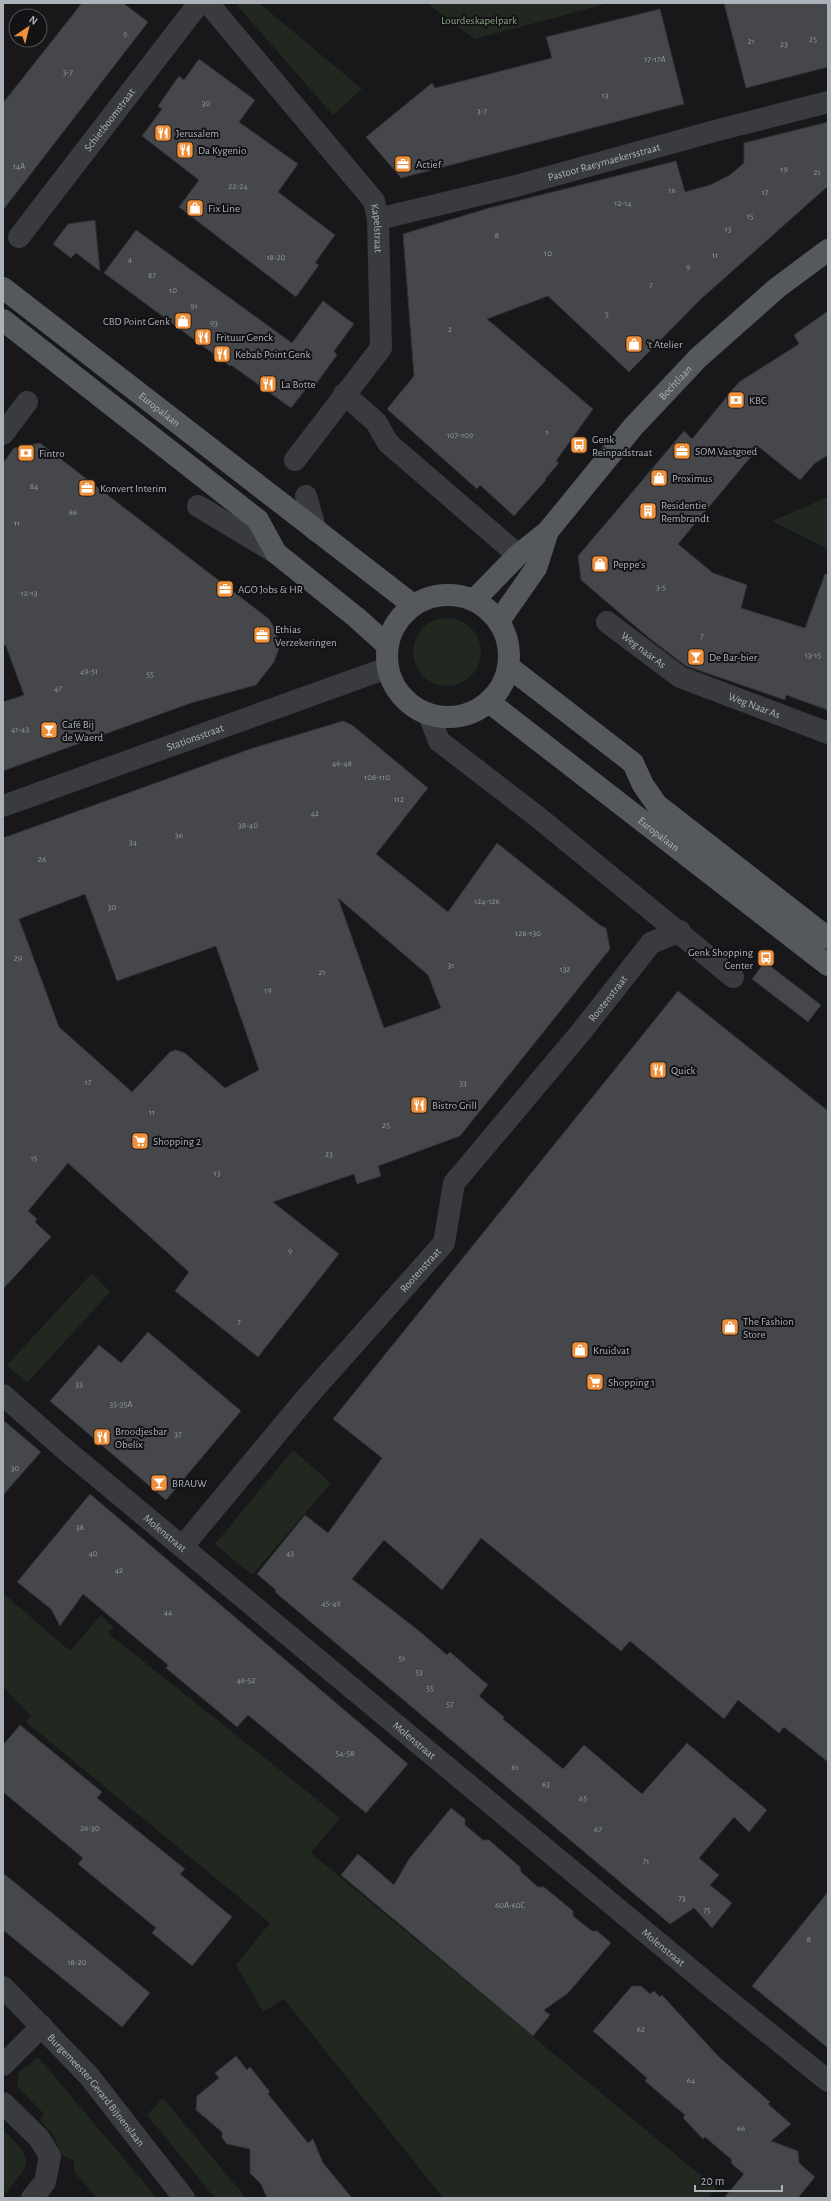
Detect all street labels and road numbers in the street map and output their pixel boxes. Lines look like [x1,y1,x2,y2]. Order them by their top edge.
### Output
street label: Schietboomstraat [82,86,138,154]
street label: Pastoor Raeymaekersstraat [547,141,662,183]
street label: Kapelstraat [369,203,384,253]
street label: Bochtlaan [657,363,694,402]
street label: Europalaan [137,390,182,429]
street label: Weg naar As [619,630,668,670]
street label: Weg Naar As [727,691,782,720]
street label: Stationsstraat [165,722,226,753]
street label: Europalaan [636,815,681,853]
street label: Rootenstraat [586,973,630,1024]
street label: Rootenstraat [398,1245,443,1295]
street label: Molenstraat [141,1512,189,1554]
street label: Molenstraat [391,1720,438,1762]
street label: Molenstraat [640,1927,687,1969]
street label: Burgemeester Gerard Bijnenslaan [45,2032,146,2148]

